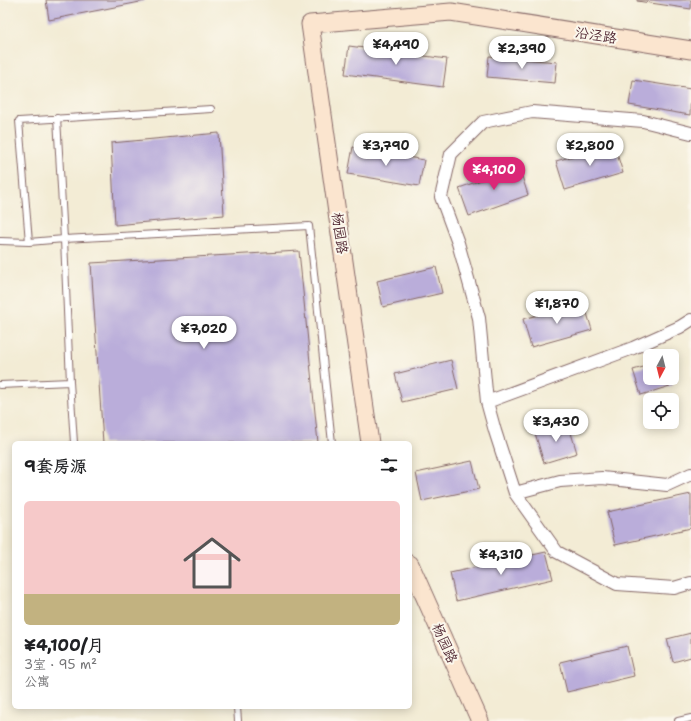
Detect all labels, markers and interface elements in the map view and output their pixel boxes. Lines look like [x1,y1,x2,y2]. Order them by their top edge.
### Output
street label: 沿泾路 [574,23,618,47]
pin: ¥4,490 [363,32,429,66]
text: ¥4,490 [372,36,420,53]
pin: ¥2,390 [489,36,555,70]
text: ¥2,390 [498,40,546,57]
pin: ¥3,790 [353,133,419,167]
pin: ¥2,800 [557,133,623,167]
text: ¥3,790 [362,137,410,154]
text: ¥2,800 [566,137,614,154]
pin: ¥4,100 [461,157,527,191]
text: ¥4,100 [472,161,516,178]
street label: 杨园路 [328,211,352,255]
pin: ¥1,870 [524,291,590,325]
text: ¥1,870 [535,295,579,312]
pin: ¥7,020 [171,316,237,350]
text: ¥7,020 [181,320,227,337]
north arrow [643,349,679,385]
map controls [643,349,679,429]
button: locate [643,393,679,429]
pin: ¥3,430 [523,409,589,443]
text: ¥3,430 [532,413,580,430]
icon: filters [378,454,400,476]
text: 9套房源 [24,455,87,477]
icon: home [176,527,248,599]
pin: ¥4,310 [468,542,534,576]
text: ¥4,310 [479,546,523,563]
street label: 杨园路 [428,620,462,666]
text: ¥4,100/月 [24,634,104,656]
text: 3室 · 95 m² [24,656,97,673]
text: 公寓 [24,673,50,690]

